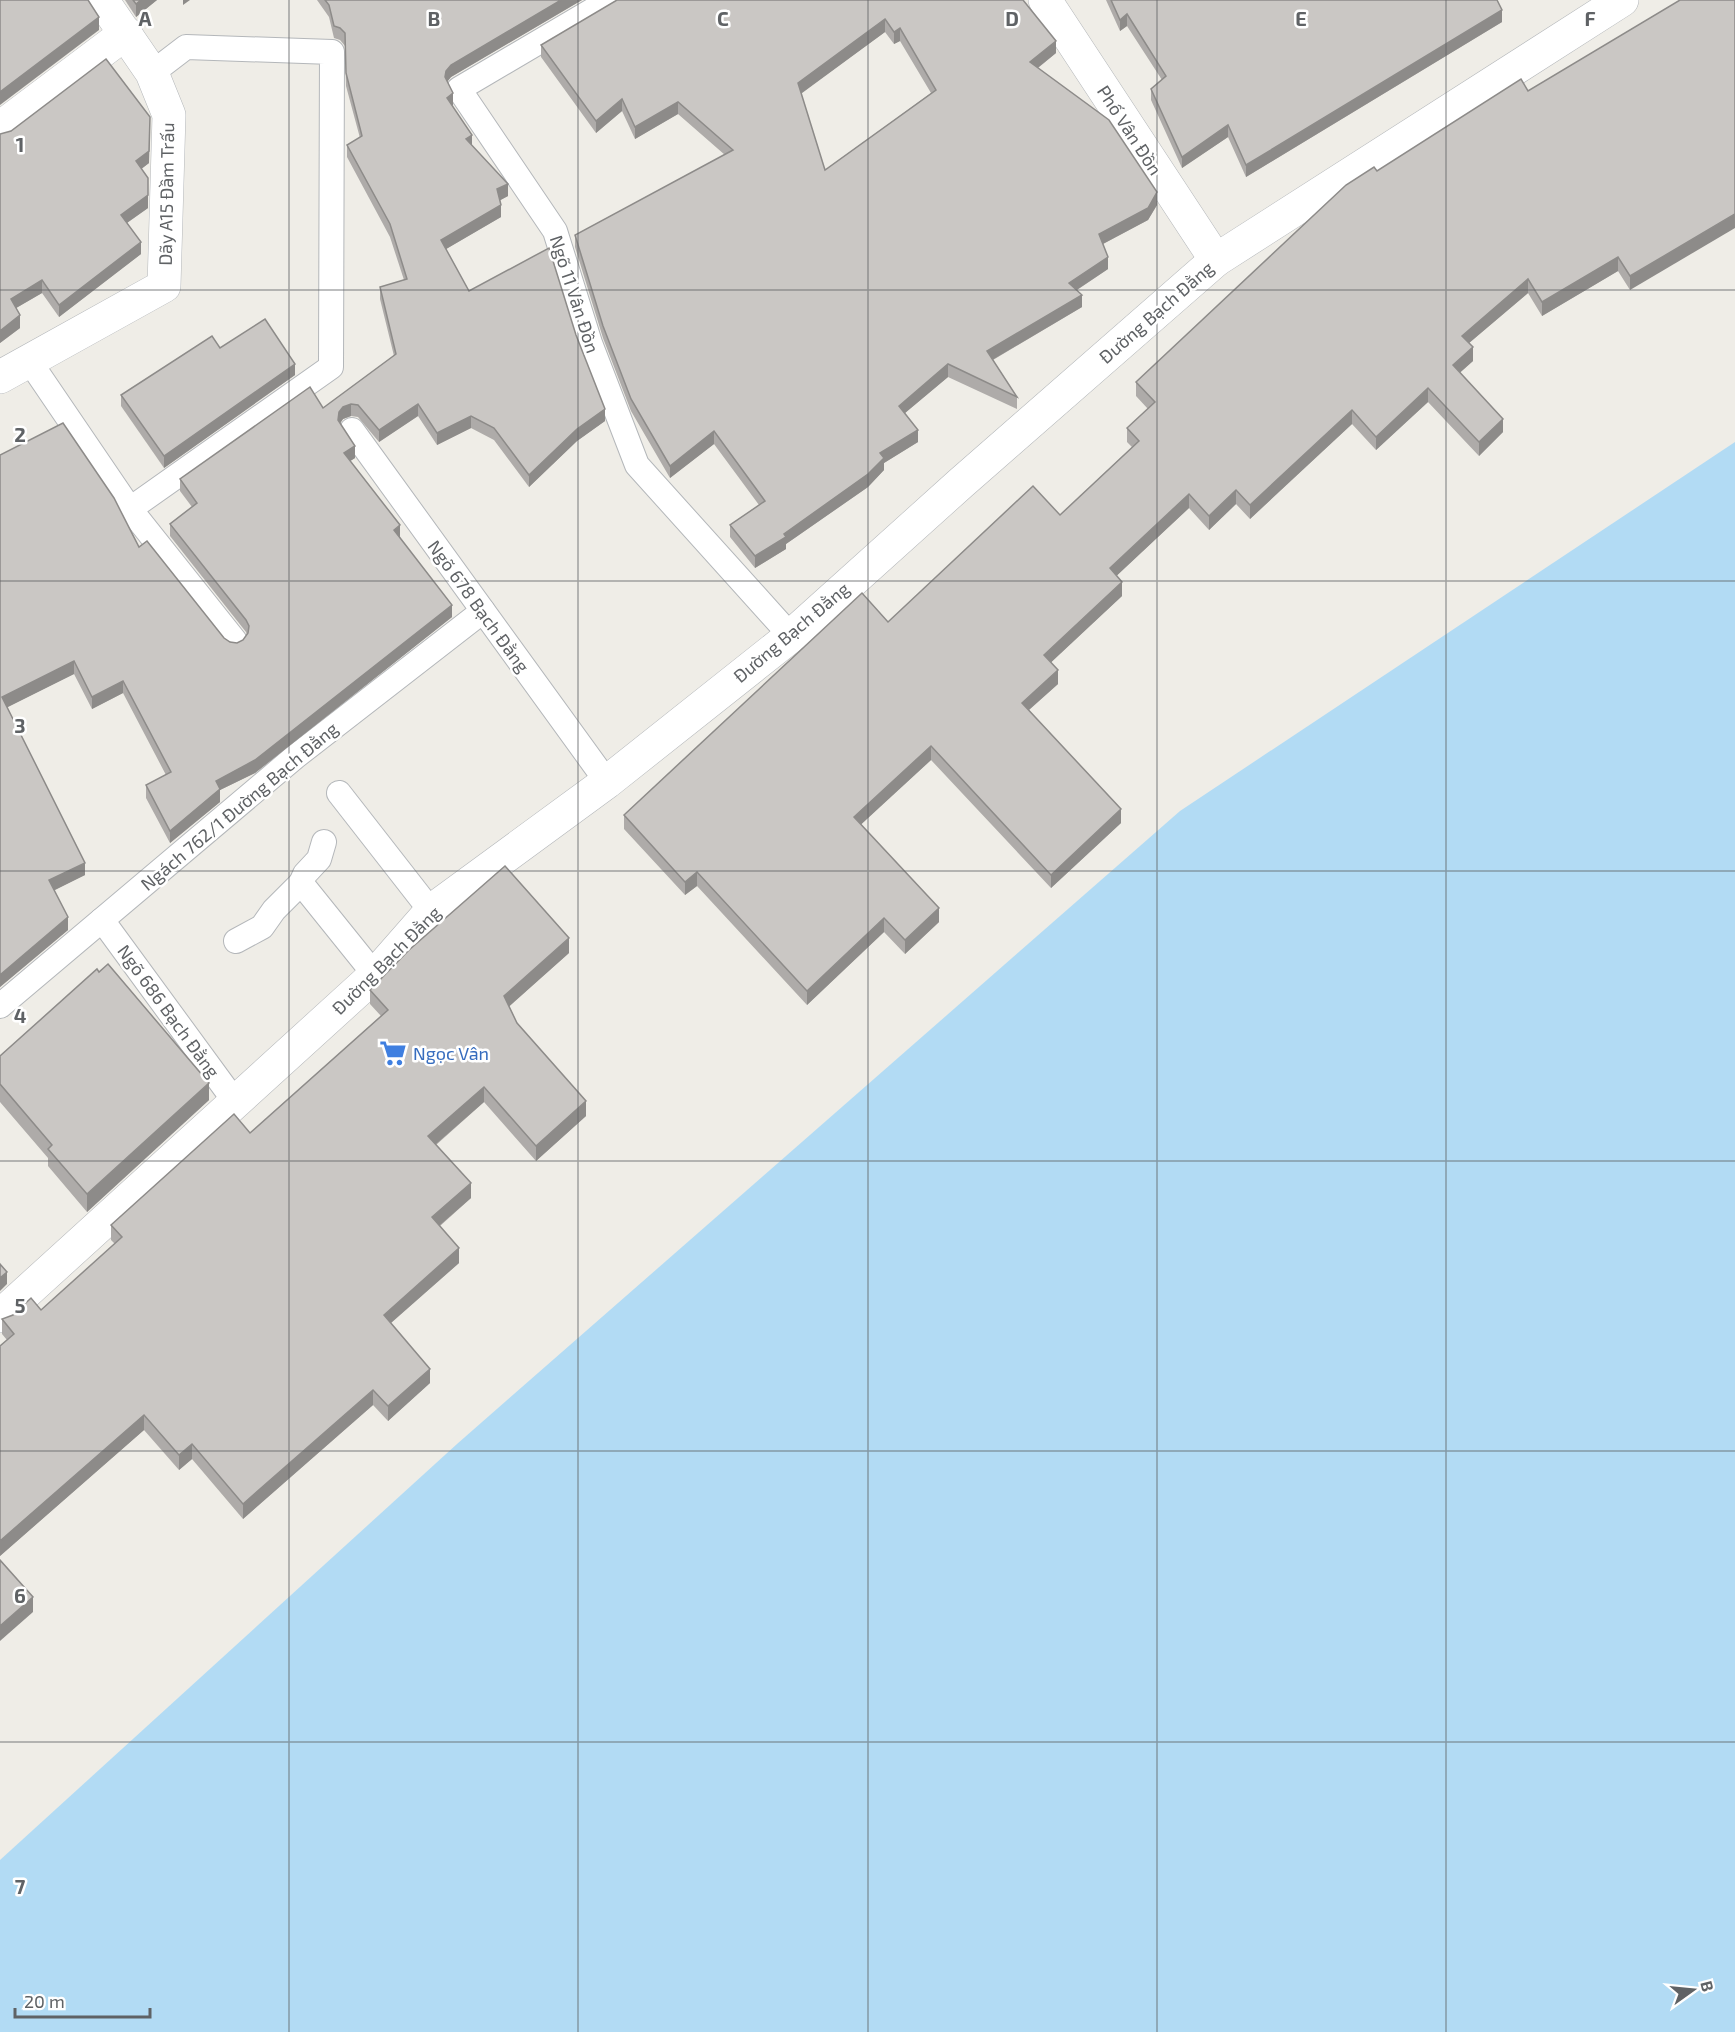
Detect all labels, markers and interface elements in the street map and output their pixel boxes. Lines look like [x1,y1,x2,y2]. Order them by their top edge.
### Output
text: A [138,6,152,30]
text: B [428,6,440,30]
text: C [717,6,729,30]
text: D [1005,6,1019,30]
text: E [1295,6,1307,30]
text: F [1584,6,1596,30]
street label: Phố Vân Đồn [1093,81,1167,179]
street label: Dãy A15 Đầm Trấu [154,122,178,266]
text: 1 [16,132,24,156]
street label: Ngõ 11 Vân Đồn [546,232,604,356]
street label: Đường Bạch Đằng [1094,256,1218,368]
text: 2 [14,422,26,446]
street label: Ngõ 678 Bạch Đằng [424,536,534,676]
street label: Đường Bạch Đằng [729,577,853,687]
text: 3 [14,713,26,737]
street label: Ngách 762/1 Đường Bạch Đằng [136,717,342,895]
street label: Đường Bạch Đằng [327,901,445,1019]
street label: Ngõ 686 Bạch Đằng [113,940,225,1082]
text: 4 [14,1003,27,1027]
supermarket icon: Ngọc Vân [378,1038,408,1068]
place label: Ngọc Vân [413,1042,489,1064]
text: 5 [14,1293,26,1317]
text: 6 [14,1583,26,1607]
text: 7 [15,1874,26,1898]
north arrow [1663,1960,1723,2020]
text: B [1697,1979,1718,1993]
scale bar [15,1981,150,2019]
text: 20 m [24,1990,65,2012]

